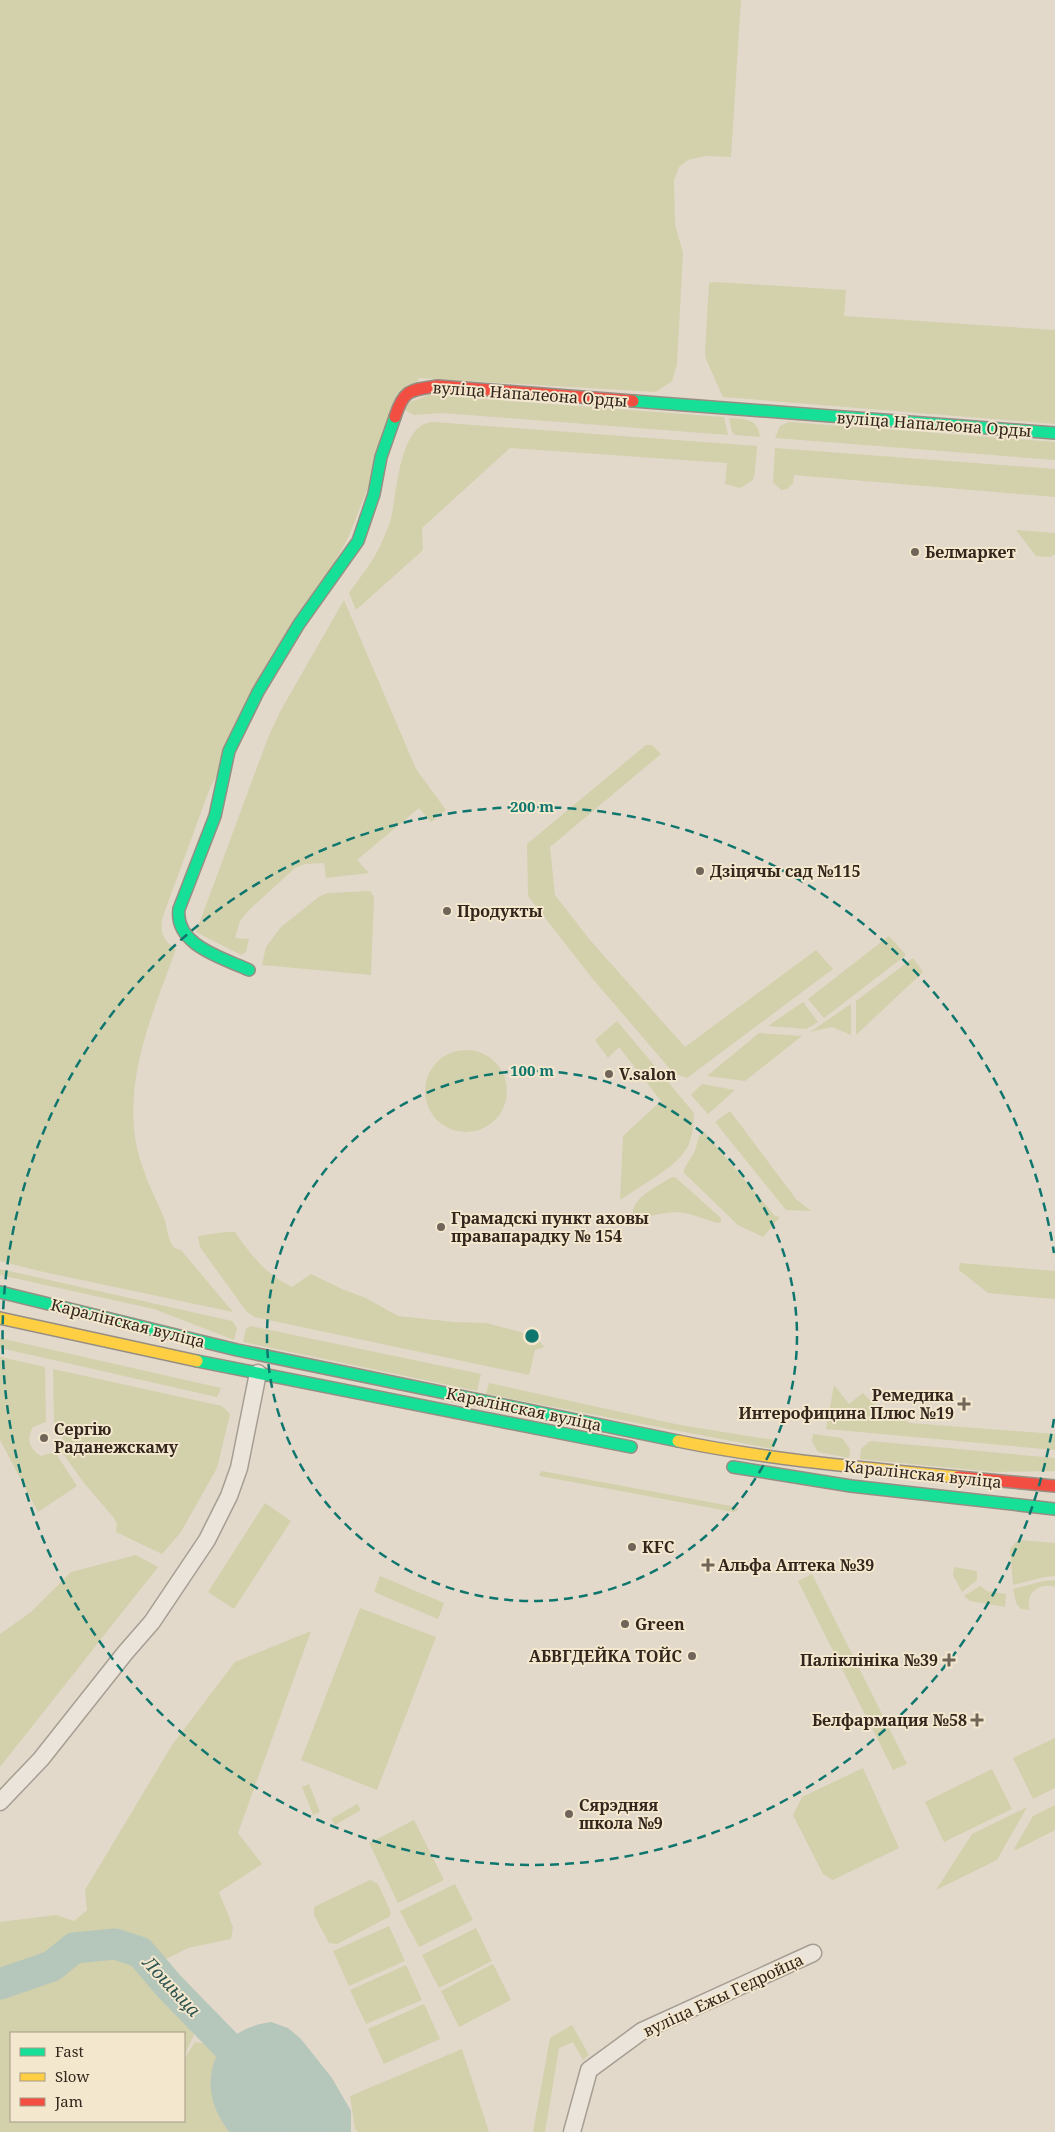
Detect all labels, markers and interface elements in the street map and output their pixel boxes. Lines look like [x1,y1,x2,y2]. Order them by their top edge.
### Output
street label: вуліца Напалеона Орды [432,376,628,412]
street label: вуліца Напалеона Орды [836,406,1032,442]
place label: Белмаркет [925,541,1016,563]
marker: Белмаркет [909,546,921,558]
text: 200 m [510,796,554,816]
place label: Дзіцячы сад №115 [710,860,861,882]
marker: Дзіцячы сад №115 [694,865,706,877]
place label: Продукты [457,900,542,922]
marker: Продукты [441,905,453,917]
text: 100 m [510,1060,554,1080]
place label: V.salon [619,1063,677,1085]
marker: V.salon [603,1068,615,1080]
place label: Грамадскі пункт аховы правапарадку № 154 [451,1207,649,1247]
marker: Грамадскі пункт аховы правапарадку № 154 [435,1221,447,1233]
street label: Каралінская вуліца [48,1293,208,1353]
centre of rings [523,1327,541,1345]
street label: Каралінская вуліца [444,1382,604,1436]
place label: Ремедика Интерофицина Плюс №19 [739,1384,954,1424]
marker: Ремедика Интерофицина Плюс №19 [958,1398,970,1410]
place label: Сергію Раданежскаму [54,1418,179,1458]
marker: Сергію Раданежскаму [38,1432,50,1444]
street label: Каралінская вуліца [843,1455,1003,1493]
place label: KFC [642,1536,675,1558]
marker: KFC [626,1541,638,1553]
place label: Альфа Аптека №39 [718,1554,874,1576]
marker: Альфа Аптека №39 [702,1559,714,1571]
place label: Green [635,1613,685,1635]
marker: Green [619,1618,631,1630]
place label: АБВГДЕЙКА ТОЙС [529,1645,682,1667]
place label: Паліклініка №39 [800,1649,938,1671]
marker: АБВГДЕЙКА ТОЙС [686,1650,698,1662]
marker: Паліклініка №39 [942,1653,956,1667]
place label: Белфармация №58 [812,1709,967,1731]
marker: Белфармация №58 [971,1714,983,1726]
place label: Сярэдняя школа №9 [579,1794,663,1834]
marker: Сярэдняя школа №9 [563,1808,575,1820]
street label: вуліца Ежы Гедройца [639,1948,807,2042]
water label: Лошыца [137,1950,206,2021]
legend [10,2032,185,2122]
text: Fast [55,2041,84,2061]
text: Slow [55,2066,89,2086]
text: Jam [54,2091,83,2111]

